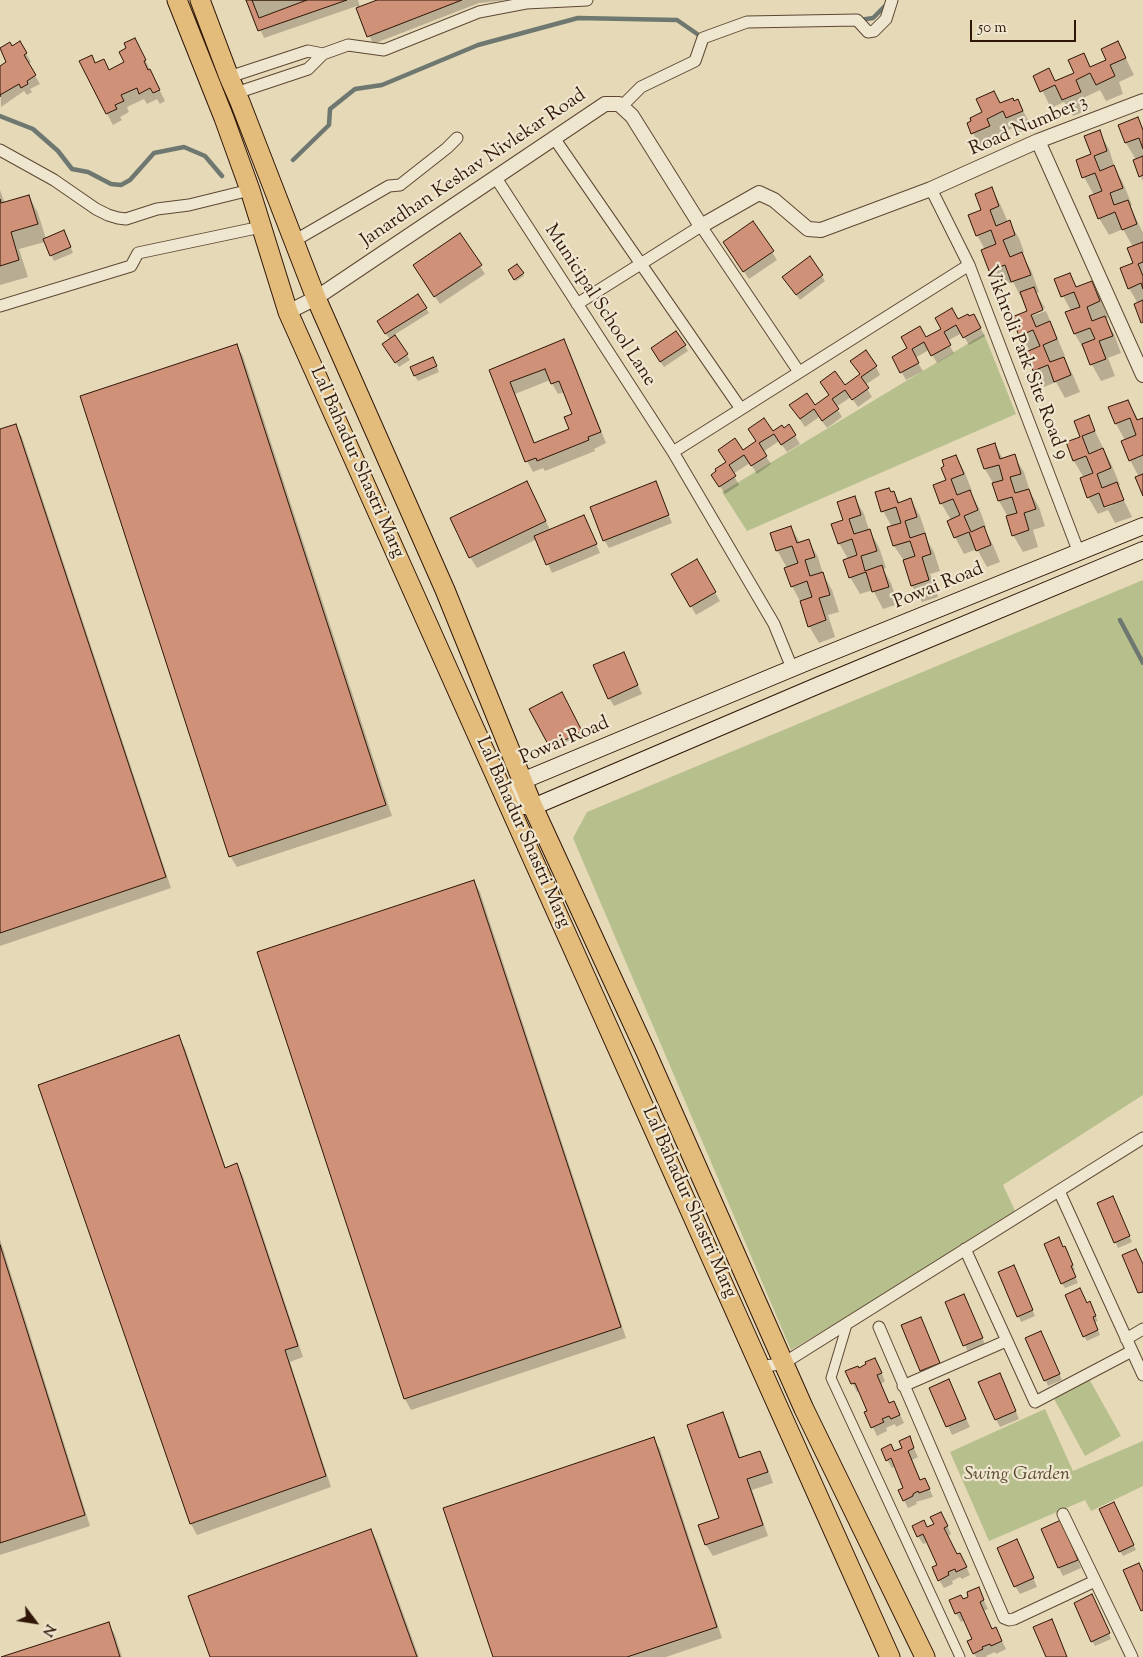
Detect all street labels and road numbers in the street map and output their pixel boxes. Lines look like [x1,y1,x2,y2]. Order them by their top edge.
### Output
street label: Janardhan Keshav Nivlekar Road [357,85,591,253]
street label: Road Number 3 [966,92,1092,162]
street label: Municipal School Lane [538,221,660,391]
street label: Vikhroli Park Site Road 9 [978,263,1072,463]
street label: Lal Bahadur Shastri Marg [304,364,408,562]
street label: Powai Road [891,559,987,615]
street label: Powai Road [517,713,613,771]
street label: Lal Bahadur Shastri Marg [470,734,574,932]
street label: Lal Bahadur Shastri Marg [636,1104,740,1302]

